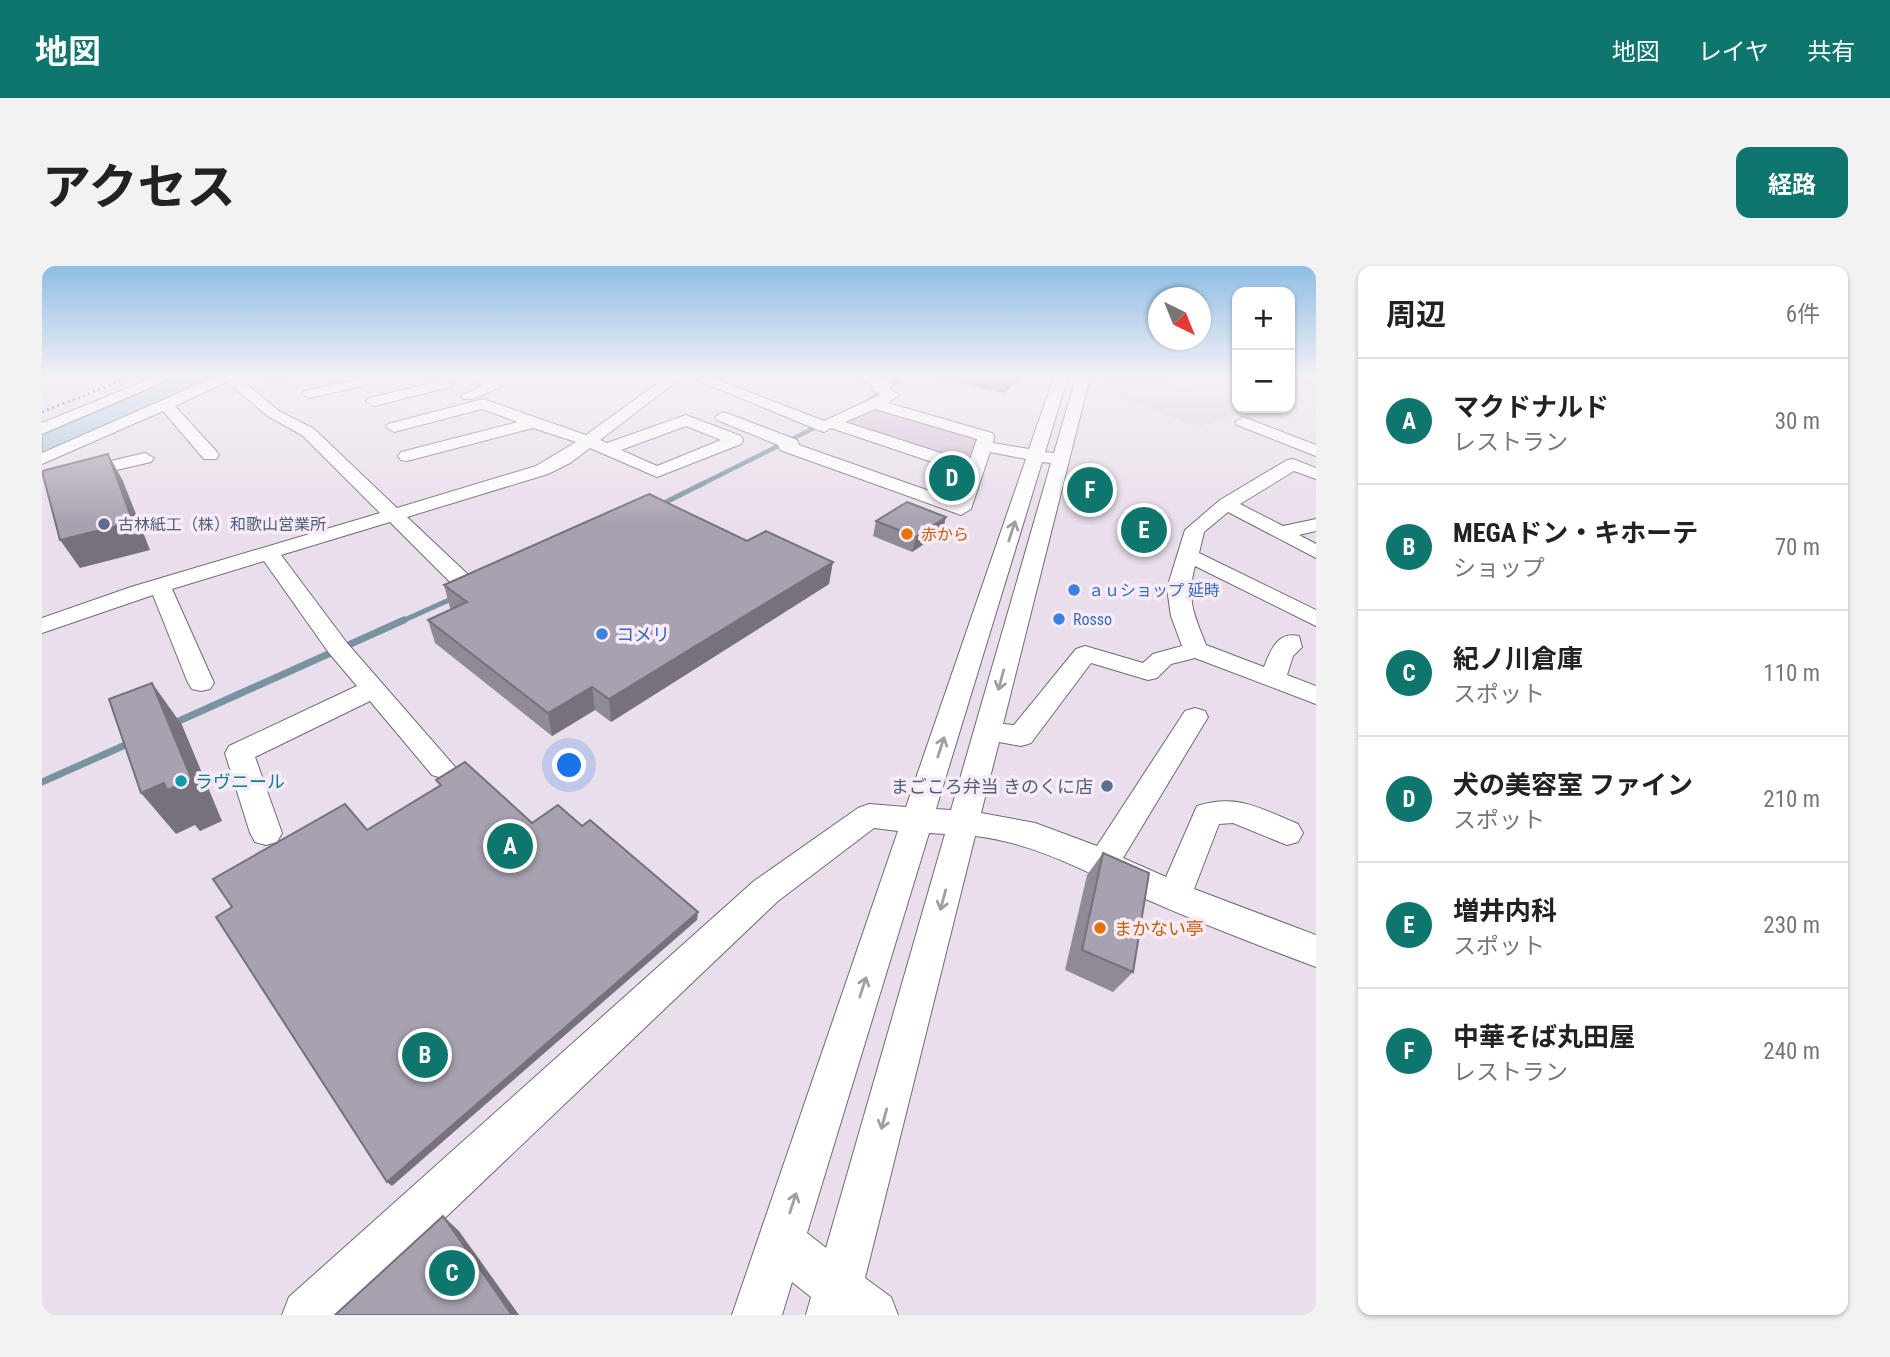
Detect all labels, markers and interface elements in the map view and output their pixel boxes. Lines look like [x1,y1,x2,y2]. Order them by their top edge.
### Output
text: 地図 [35,32,101,71]
text: 地図 [1612,38,1660,66]
text: レイヤ [1698,38,1769,66]
text: 共有 [1807,38,1855,66]
button: 経路 [1736,147,1848,218]
text: アクセス [42,159,236,216]
north arrow [1148,287,1211,350]
map controls [1232,287,1295,413]
button: + [1232,287,1295,350]
text: 周辺 [1386,297,1446,332]
text: 6件 [1786,301,1820,328]
button: − [1232,350,1295,413]
text: マクドナルド [1453,392,1609,422]
text: A [1402,408,1416,435]
text: 30 m [1775,408,1820,435]
text: レストラン [1453,429,1568,456]
pin: D [929,452,975,504]
pin: F [1067,464,1113,516]
pin: E [1121,504,1167,556]
place label: 古林紙工（株）和歌山営業所 [118,515,326,534]
marker: 古林紙工（株）和歌山営業所 [96,516,112,532]
text: MEGAドン・キホーテ [1453,518,1698,548]
one-way arrow [1006,520,1019,542]
place label: 赤から [921,525,969,544]
marker: 赤から [899,526,915,542]
text: B [1403,534,1415,561]
text: 70 m [1775,534,1820,561]
text: ショップ [1453,555,1545,582]
place label: ａｕショップ 延時 [1088,581,1220,600]
marker: ａｕショップ 延時 [1066,582,1082,598]
place label: Rosso [1073,610,1112,629]
marker: Rosso [1051,611,1067,627]
place label: コメリ [616,624,670,645]
marker: コメリ [594,626,610,642]
text: 紀ノ川倉庫 [1453,644,1583,674]
text: C [1402,660,1416,687]
text: 110 m [1763,660,1820,687]
one-way arrow [994,668,1007,690]
text: スポット [1453,681,1545,708]
one-way arrow [935,736,948,758]
your location [552,748,586,782]
text: 犬の美容室 ファイン [1453,770,1693,800]
place label: ラヴニール [195,771,285,792]
marker: ラヴニール [173,773,189,789]
place label: まごころ弁当 きのくに店 [891,776,1093,797]
marker: まごころ弁当 きのくに店 [1099,778,1115,794]
text: D [1403,786,1416,813]
text: 210 m [1763,786,1820,813]
text: スポット [1453,807,1545,834]
pin: A [487,820,533,872]
one-way arrow [936,888,949,910]
text: 増井内科 [1453,896,1557,926]
text: E [1403,912,1415,939]
text: 230 m [1763,912,1820,939]
place label: まかない亭 [1114,918,1204,939]
marker: まかない亭 [1092,920,1108,936]
text: スポット [1453,933,1545,960]
one-way arrow [857,976,870,998]
text: 中華そば丸田屋 [1453,1022,1635,1052]
pin: B [402,1029,448,1081]
text: F [1404,1038,1414,1065]
text: 240 m [1763,1038,1820,1065]
text: レストラン [1453,1059,1568,1086]
one-way arrow [877,1107,890,1130]
one-way arrow [788,1193,801,1215]
pin: C [429,1247,475,1299]

